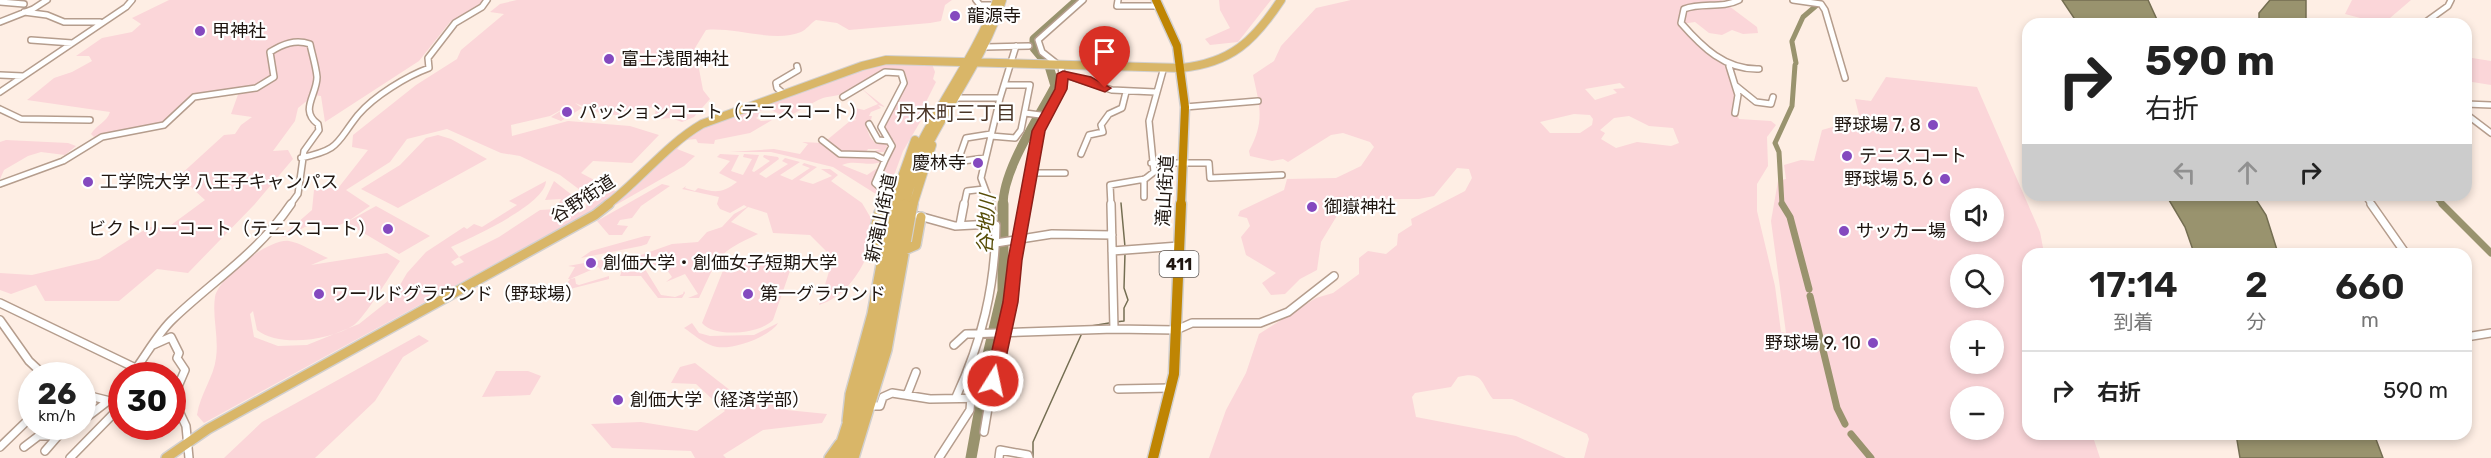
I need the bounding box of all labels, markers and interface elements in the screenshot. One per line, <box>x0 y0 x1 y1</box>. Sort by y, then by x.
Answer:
place label: 龍源寺 <box>967 5 1021 27</box>
marker: 龍源寺 <box>948 9 962 23</box>
place label: 甲神社 <box>212 20 266 42</box>
marker: 甲神社 <box>193 24 207 38</box>
pin <box>1079 26 1130 88</box>
icon: arrive <box>1088 35 1121 68</box>
text: 590 m <box>2145 36 2275 86</box>
icon: right <box>2046 42 2124 120</box>
place label: 富士浅間神社 <box>621 48 729 70</box>
marker: 富士浅間神社 <box>602 52 616 66</box>
text: 右折 <box>2145 93 2199 125</box>
place label: パッションコート（テニスコート） <box>579 101 867 123</box>
district label: 丹木町三丁目 <box>896 101 1016 125</box>
marker: パッションコート（テニスコート） <box>560 105 574 119</box>
place label: 野球場 7, 8 <box>1834 114 1921 136</box>
marker: 野球場 7, 8 <box>1926 118 1940 132</box>
place label: テニスコート <box>1859 145 1967 167</box>
marker: テニスコート <box>1840 149 1854 163</box>
place label: 慶林寺 <box>912 152 966 174</box>
street label: 滝山街道 <box>1152 154 1178 228</box>
marker: 慶林寺 <box>971 156 985 170</box>
icon: left <box>2168 156 2201 189</box>
icon: ahead <box>2231 156 2264 189</box>
icon: right <box>2294 156 2327 189</box>
place label: 野球場 5, 6 <box>1844 168 1933 190</box>
street label: 谷野街道 <box>547 170 619 228</box>
place label: 工学院大学 八王子キャンパス <box>100 171 338 193</box>
street label: 新滝山街道 <box>861 172 901 264</box>
marker: 野球場 5, 6 <box>1938 172 1952 186</box>
marker: 工学院大学 八王子キャンパス <box>81 175 95 189</box>
map controls <box>1950 188 2004 440</box>
button: sound <box>1950 188 2004 242</box>
water label: 谷地川 <box>972 191 1000 255</box>
place label: 御嶽神社 <box>1324 196 1396 218</box>
marker: 御嶽神社 <box>1305 200 1319 214</box>
place label: ビクトリーコート（テニスコート） <box>88 218 376 240</box>
place label: サッカー場 <box>1856 220 1946 242</box>
marker: ビクトリーコート（テニスコート） <box>381 222 395 236</box>
marker: サッカー場 <box>1837 224 1851 238</box>
road number: 411 <box>1160 251 1198 277</box>
place label: 創価大学・創価女子短期大学 <box>603 252 837 274</box>
button: search <box>1950 254 2004 308</box>
marker: 創価大学・創価女子短期大学 <box>584 256 598 270</box>
text: 17:14 <box>2089 263 2178 306</box>
text: 2 <box>2245 263 2268 306</box>
text: 660 <box>2335 265 2405 308</box>
place label: ワールドグラウンド（野球場） <box>331 283 583 305</box>
place label: 第一グラウンド <box>760 283 886 305</box>
marker: ワールドグラウンド（野球場） <box>312 287 326 301</box>
marker: 第一グラウンド <box>741 287 755 301</box>
text: m <box>2361 308 2379 332</box>
text: 到着 <box>2113 310 2153 334</box>
text: 分 <box>2246 310 2266 334</box>
button: + <box>1950 320 2004 374</box>
place label: 野球場 9, 10 <box>1765 332 1861 354</box>
marker: 野球場 9, 10 <box>1866 336 1880 350</box>
position arrow <box>961 349 1025 413</box>
speed limit sign: 30 <box>108 362 186 440</box>
icon: right <box>2046 374 2079 407</box>
text: 26 <box>37 376 77 412</box>
text: 590 m <box>2383 377 2448 404</box>
text: 右折 <box>2097 379 2141 406</box>
button: − <box>1950 386 2004 440</box>
place label: 創価大学（経済学部） <box>630 389 810 411</box>
marker: 創価大学（経済学部） <box>611 393 625 407</box>
text: km/h <box>38 407 76 425</box>

